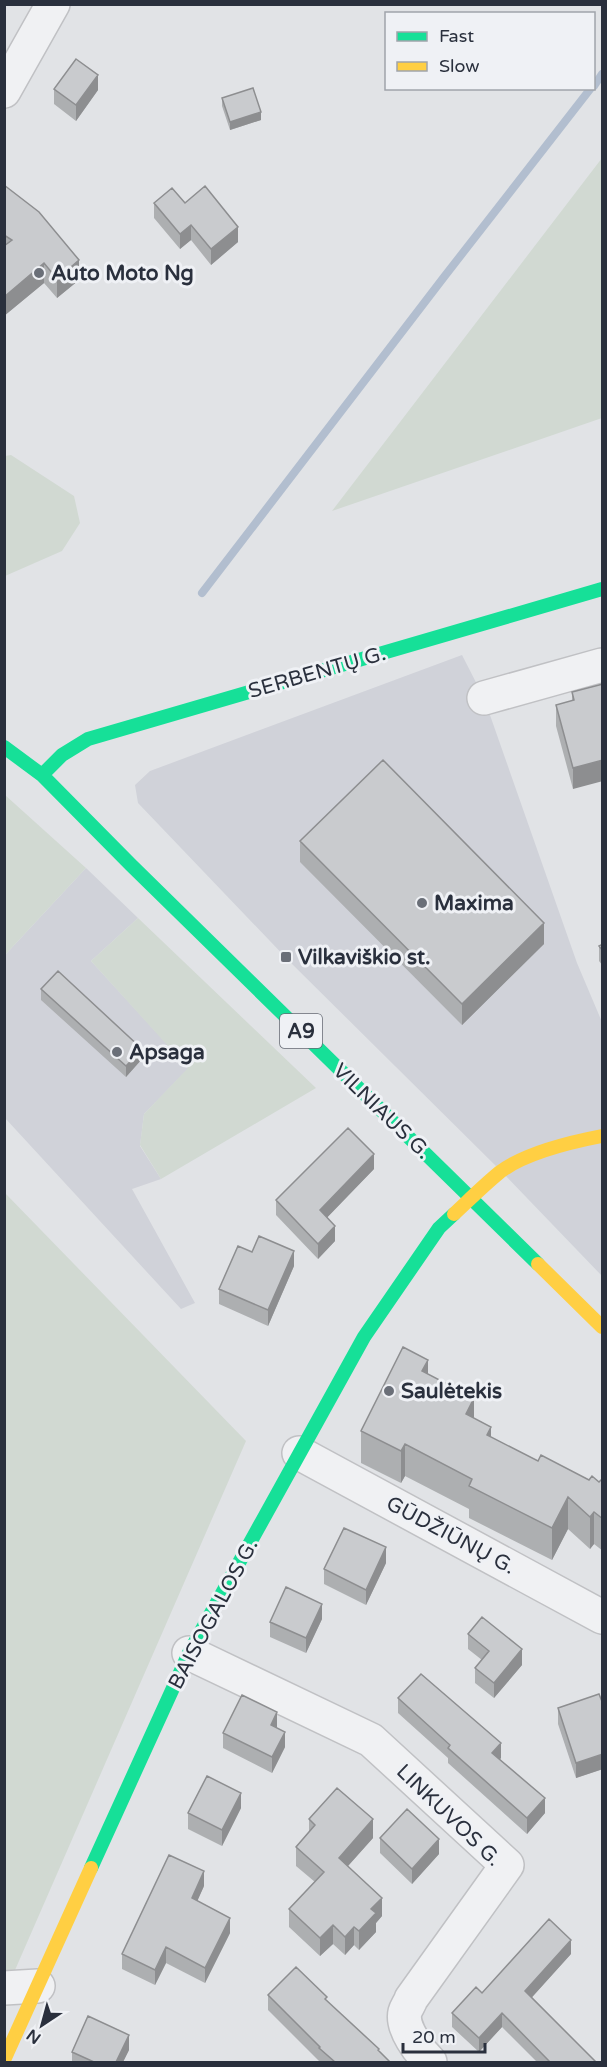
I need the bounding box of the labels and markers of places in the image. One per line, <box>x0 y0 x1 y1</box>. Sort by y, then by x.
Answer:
place label: Auto Moto Ng <box>51 261 194 286</box>
marker: Auto Moto Ng <box>32 266 46 280</box>
place label: Maxima <box>434 891 514 916</box>
marker: Maxima <box>415 896 429 910</box>
place label: Vilkaviškio st. <box>298 945 431 970</box>
marker: Vilkaviškio st. <box>279 950 293 964</box>
place label: Apsaga <box>129 1040 205 1065</box>
marker: Apsaga <box>110 1045 124 1059</box>
place label: Saulėtekis <box>401 1379 502 1404</box>
marker: Saulėtekis <box>382 1384 396 1398</box>

